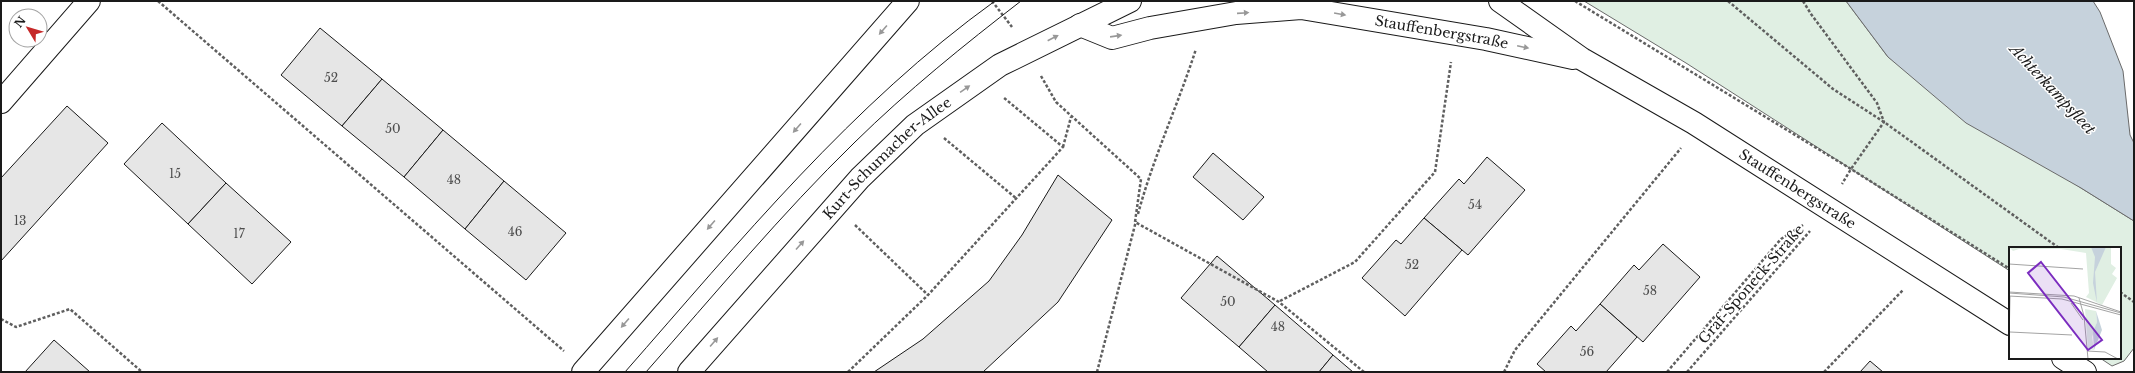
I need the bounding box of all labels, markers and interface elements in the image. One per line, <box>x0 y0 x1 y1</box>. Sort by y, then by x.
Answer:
north arrow <box>8 8 48 48</box>
one-way arrow <box>1237 9 1250 16</box>
one-way arrow <box>1334 11 1346 17</box>
street label: Stauffenbergstraße <box>1374 12 1510 53</box>
text: N <box>11 13 29 30</box>
one-way arrow <box>878 25 887 36</box>
one-way arrow <box>1110 33 1122 39</box>
one-way arrow <box>1047 35 1059 42</box>
water label: Achterkampsfleet <box>2005 38 2100 139</box>
one-way arrow <box>1517 44 1529 50</box>
house number: 52 <box>324 70 338 85</box>
one-way arrow <box>960 85 971 93</box>
street label: Kurt-Schumacher-Allee <box>819 93 955 223</box>
house number: 50 <box>385 121 401 136</box>
one-way arrow <box>792 123 801 133</box>
street label: Stauffenbergstraße <box>1736 145 1859 233</box>
house number: 15 <box>169 166 181 181</box>
house number: 48 <box>447 172 461 187</box>
house number: 54 <box>1468 197 1482 212</box>
house number: 13 <box>14 213 26 228</box>
one-way arrow <box>706 220 715 231</box>
street label: Graf-Sponeck-Straße <box>1694 221 1808 347</box>
house number: 46 <box>508 224 523 239</box>
house number: 17 <box>233 226 246 241</box>
one-way arrow <box>796 240 805 250</box>
inset map <box>2009 247 2121 359</box>
house number: 52 <box>1405 257 1419 272</box>
house number: 58 <box>1643 283 1657 298</box>
house number: 50 <box>1220 294 1236 309</box>
one-way arrow <box>621 318 630 329</box>
house number: 48 <box>1271 319 1285 334</box>
one-way arrow <box>709 338 718 347</box>
house number: 56 <box>1580 344 1595 359</box>

